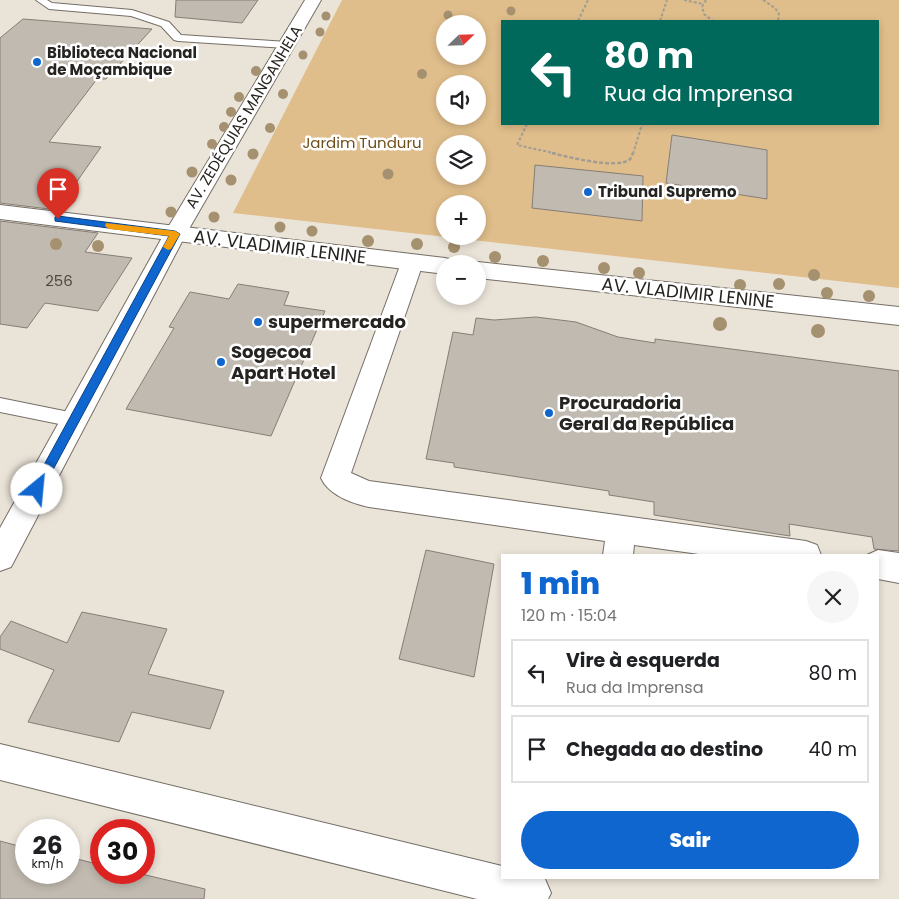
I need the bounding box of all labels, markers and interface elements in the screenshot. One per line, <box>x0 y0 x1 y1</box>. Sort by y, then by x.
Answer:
north arrow <box>436 15 486 65</box>
map controls <box>436 15 486 305</box>
street label: AV. ZEDÉQUIAS MANGANHELA <box>180 21 307 212</box>
text: 80 m <box>604 31 694 80</box>
icon: left <box>521 40 586 105</box>
place label: Biblioteca Nacional de Moçambique <box>47 42 197 80</box>
marker: Biblioteca Nacional de Moçambique <box>31 56 43 68</box>
button: sound <box>436 75 486 125</box>
text: Rua da Imprensa <box>604 78 793 109</box>
park label: Jardim Tunduru <box>302 132 422 153</box>
button: layers <box>436 135 486 185</box>
pin <box>37 168 79 219</box>
icon: arrive <box>44 175 72 203</box>
place label: Tribunal Supremo <box>598 181 737 202</box>
marker: Tribunal Supremo <box>582 186 594 198</box>
button: + <box>436 195 486 245</box>
street label: AV. VLADIMIR LENINE <box>192 224 368 269</box>
button: − <box>436 255 486 305</box>
house number: 256 <box>45 270 73 291</box>
street label: AV. VLADIMIR LENINE <box>600 271 776 314</box>
place label: supermercado <box>268 309 406 334</box>
marker: supermercado <box>252 316 264 328</box>
place label: Sogecoa Apart Hotel <box>231 339 336 385</box>
marker: Sogecoa Apart Hotel <box>215 356 227 368</box>
place label: Procuradoria Geral da República <box>559 390 734 436</box>
marker: Procuradoria Geral da República <box>543 407 555 419</box>
position arrow <box>10 462 62 514</box>
text: 1 min <box>521 562 600 605</box>
button: close <box>807 571 859 623</box>
text: 120 m · 15:04 <box>521 604 617 627</box>
text: Vire à esquerda <box>566 647 720 674</box>
icon: left <box>523 659 551 687</box>
text: 80 m <box>808 660 857 687</box>
text: Rua da Imprensa <box>566 676 704 699</box>
icon: arrive <box>523 735 551 763</box>
text: Chegada ao destino <box>566 736 763 763</box>
text: 40 m <box>808 736 857 763</box>
button: Sair <box>521 811 859 869</box>
speed limit sign: 30 <box>90 819 155 884</box>
text: 26 <box>32 828 63 863</box>
text: km/h <box>32 855 63 872</box>

